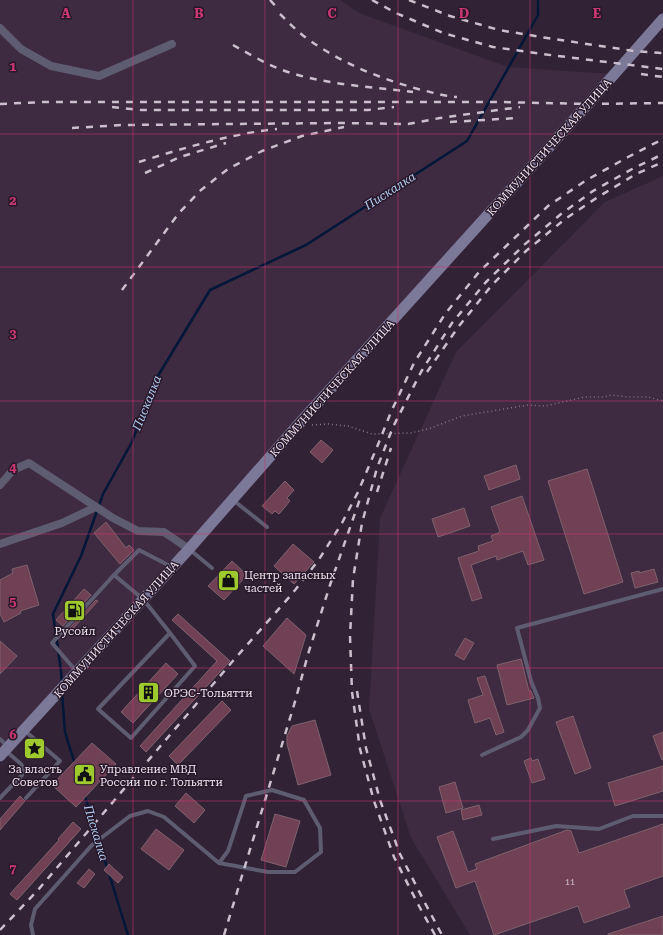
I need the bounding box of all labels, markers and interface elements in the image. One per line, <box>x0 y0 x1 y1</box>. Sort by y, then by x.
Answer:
text: A <box>61 6 71 21</box>
text: B <box>194 6 204 21</box>
text: C <box>327 6 337 21</box>
text: D <box>459 6 469 21</box>
text: E <box>593 6 601 21</box>
text: 1 <box>9 59 17 74</box>
street label: КОММУНИСТИЧЕСКАЯ УЛИЦА <box>484 76 614 218</box>
water label: Пискалка <box>361 169 418 213</box>
text: 2 <box>9 193 17 208</box>
street label: КОММУНИСТИЧЕСКАЯ УЛИЦА <box>267 317 397 459</box>
text: 3 <box>9 326 17 341</box>
water label: Пискалка <box>129 373 164 433</box>
text: 4 <box>9 460 17 475</box>
street label: КОММУНИСТИЧЕСКАЯ УЛИЦА <box>51 558 181 700</box>
shop icon: Центр запасных частей <box>215 568 241 594</box>
place label: Центр запасных частей <box>244 569 336 595</box>
text: 5 <box>9 594 17 609</box>
fuel station icon: Русойл <box>62 598 88 624</box>
place label: Русойл <box>55 625 95 638</box>
building icon: ОРЭС-Тольятти <box>136 680 162 706</box>
place label: ОРЭС-Тольятти <box>164 687 253 700</box>
text: 6 <box>9 727 17 742</box>
place icon: За власть Советов <box>22 736 48 762</box>
public building icon: Управление МВД России по г. Тольятти <box>71 762 97 788</box>
place label: За власть Советов <box>8 763 62 789</box>
place label: Управление МВД России по г. Тольятти <box>100 763 223 789</box>
water label: Пискалка <box>81 802 111 863</box>
text: 7 <box>9 861 17 876</box>
house number: 11 <box>565 877 575 887</box>

